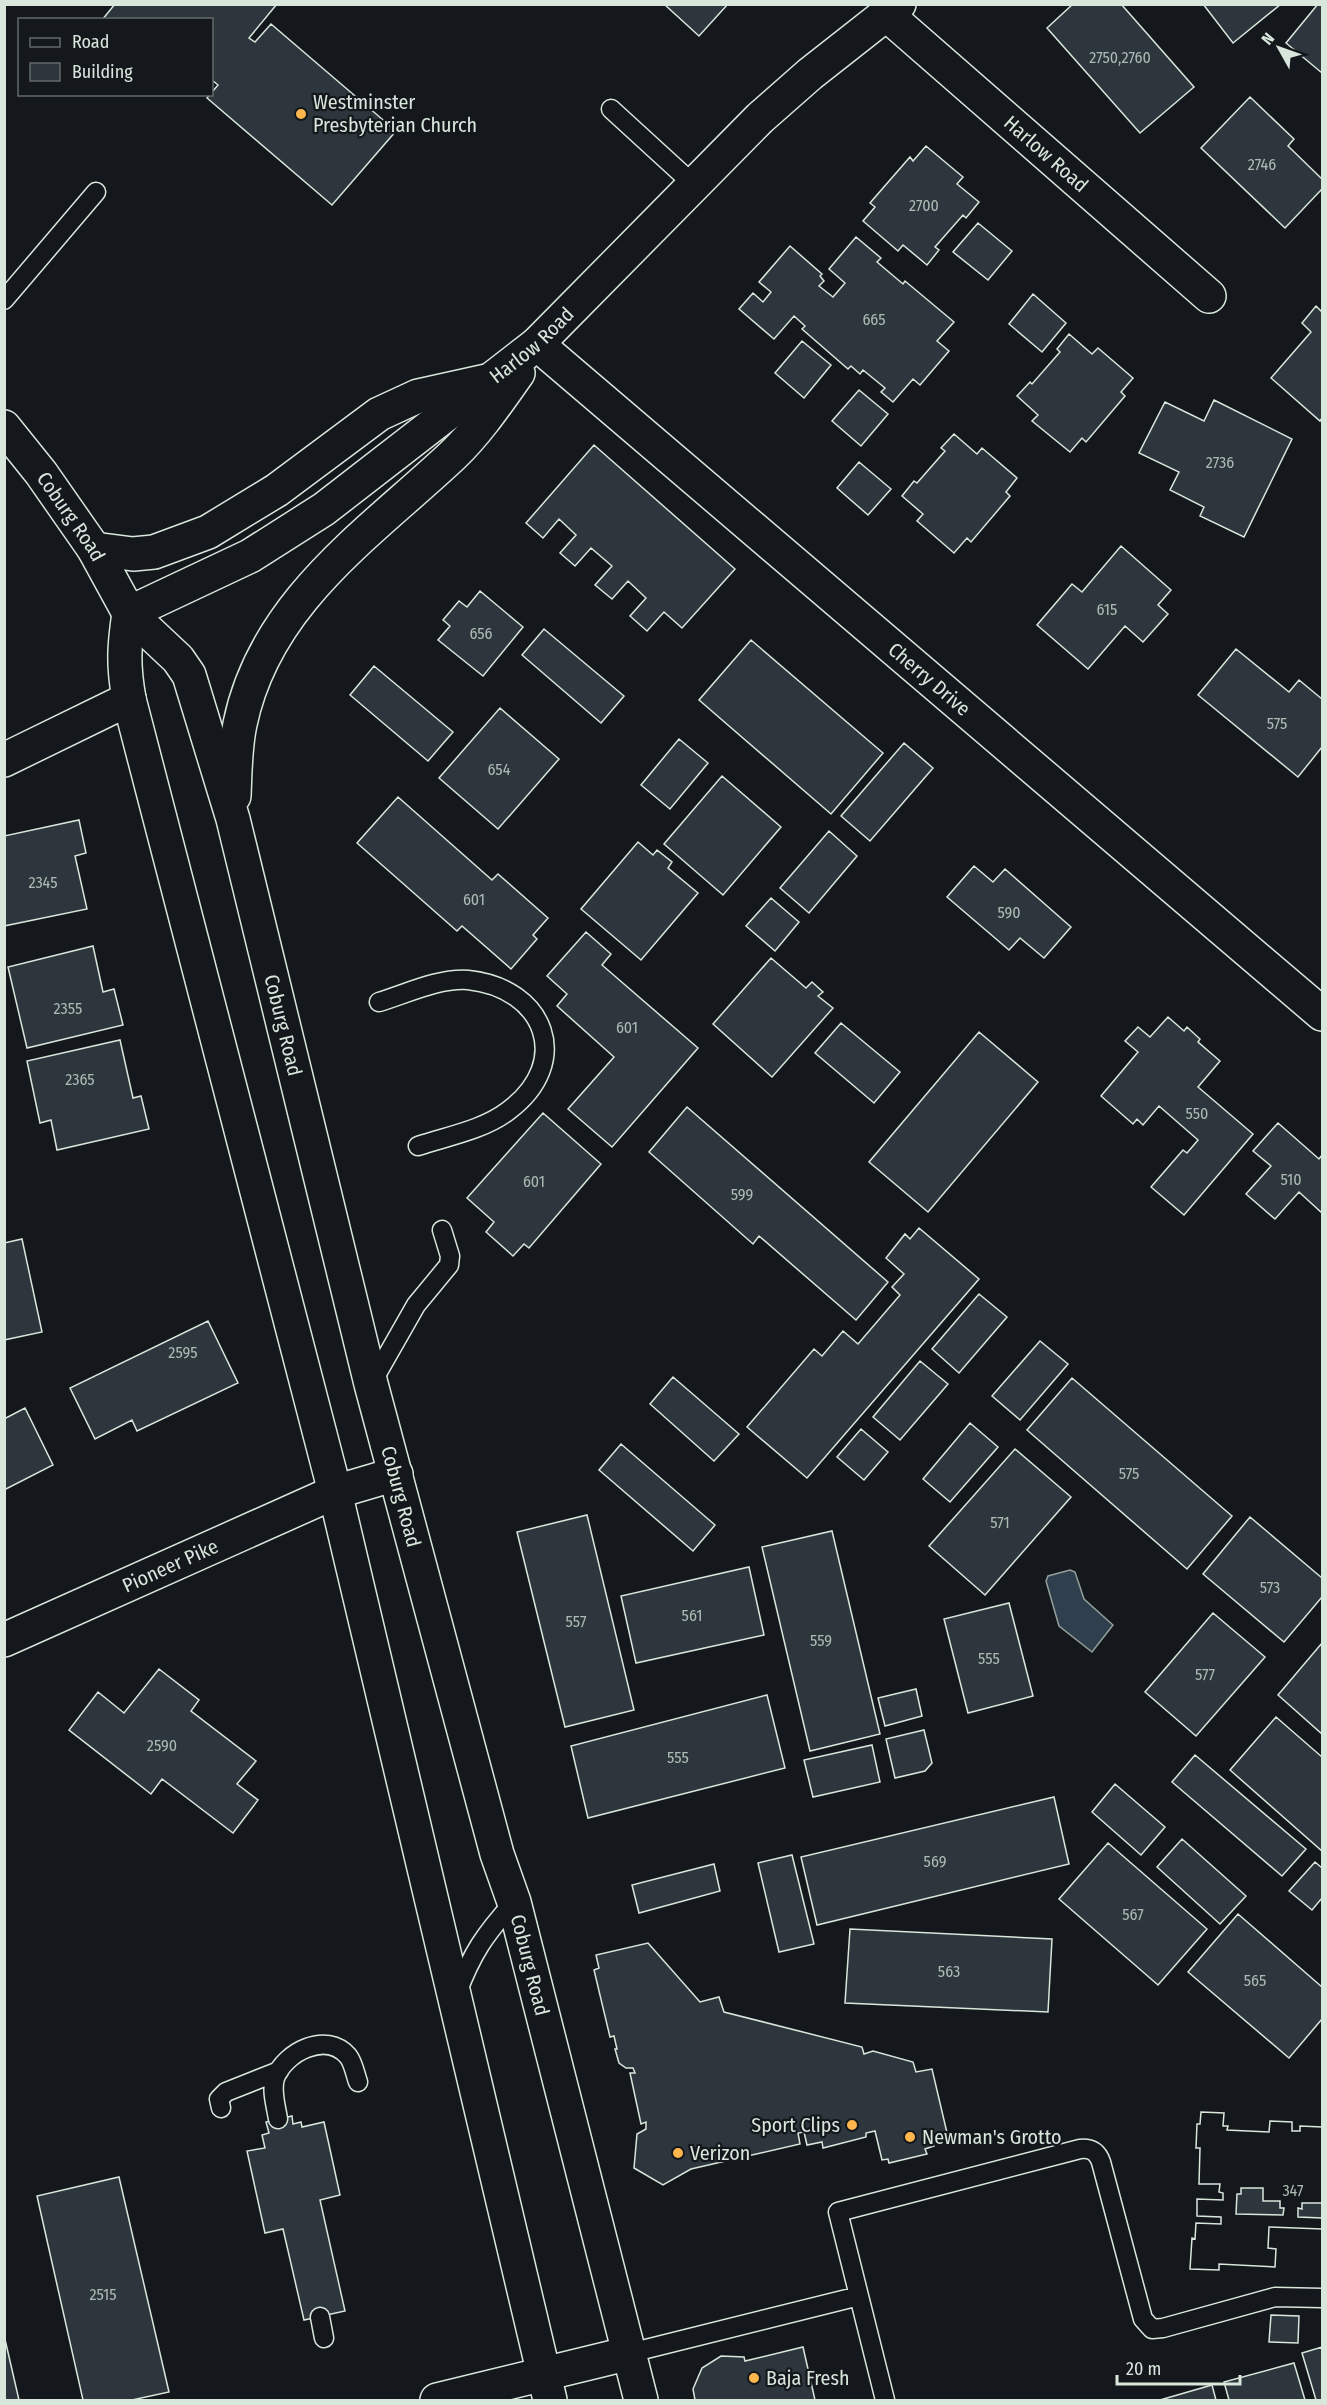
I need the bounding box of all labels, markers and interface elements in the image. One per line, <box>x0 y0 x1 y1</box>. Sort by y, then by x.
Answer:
legend <box>18 18 213 96</box>
north arrow <box>1249 18 1309 78</box>
text: N <box>1258 29 1278 48</box>
text: Road <box>72 31 109 53</box>
house number: 2750,2760 <box>1089 48 1151 67</box>
text: Building <box>72 61 133 83</box>
place label: Westminster Presbyterian Church <box>313 90 477 137</box>
marker: Westminster Presbyterian Church <box>294 107 308 121</box>
street label: Harlow Road <box>999 111 1093 197</box>
house number: 2746 <box>1248 155 1276 174</box>
house number: 2700 <box>909 196 939 215</box>
street label: Harlow Road <box>485 302 579 388</box>
house number: 665 <box>862 310 886 329</box>
house number: 2736 <box>1206 453 1234 472</box>
street label: Coburg Road <box>32 467 110 565</box>
house number: 615 <box>1097 600 1117 619</box>
house number: 656 <box>469 624 493 643</box>
street label: Cherry Drive <box>884 637 975 721</box>
house number: 575 <box>1267 714 1287 733</box>
house number: 654 <box>488 760 511 779</box>
house number: 2345 <box>28 873 58 892</box>
house number: 601 <box>463 890 485 909</box>
house number: 590 <box>997 903 1021 922</box>
street label: Coburg Road <box>259 972 307 1078</box>
house number: 2355 <box>54 999 82 1018</box>
house number: 601 <box>616 1018 638 1037</box>
house number: 2365 <box>65 1070 95 1089</box>
house number: 550 <box>1186 1104 1208 1123</box>
house number: 510 <box>1280 1170 1302 1189</box>
house number: 601 <box>523 1172 545 1191</box>
house number: 599 <box>731 1185 754 1204</box>
house number: 2595 <box>168 1343 198 1362</box>
street label: Coburg Road <box>376 1443 426 1550</box>
house number: 575 <box>1119 1464 1139 1483</box>
house number: 571 <box>990 1513 1010 1532</box>
street label: Pioneer Pike <box>118 1534 222 1598</box>
house number: 573 <box>1260 1578 1280 1597</box>
house number: 561 <box>682 1606 702 1625</box>
house number: 557 <box>566 1612 587 1631</box>
house number: 559 <box>810 1631 832 1650</box>
house number: 555 <box>978 1649 1000 1668</box>
house number: 577 <box>1195 1665 1216 1684</box>
house number: 2590 <box>147 1736 177 1755</box>
house number: 555 <box>667 1748 689 1767</box>
house number: 569 <box>924 1852 947 1871</box>
house number: 567 <box>1122 1905 1144 1924</box>
street label: Coburg Road <box>506 1912 555 2018</box>
house number: 563 <box>938 1962 960 1981</box>
house number: 565 <box>1244 1971 1266 1990</box>
place label: Sport Clips <box>751 2113 840 2137</box>
marker: Sport Clips <box>845 2118 859 2132</box>
place label: Newman's Grotto <box>922 2125 1061 2149</box>
marker: Newman's Grotto <box>903 2130 917 2144</box>
place label: Verizon <box>690 2141 750 2165</box>
marker: Verizon <box>671 2146 685 2160</box>
house number: 347 <box>1282 2181 1304 2200</box>
house number: 2515 <box>89 2285 117 2304</box>
scale bar <box>1117 2348 1240 2386</box>
text: 20 m <box>1126 2358 1161 2380</box>
place label: Baja Fresh <box>766 2366 850 2390</box>
marker: Baja Fresh <box>747 2371 761 2385</box>

